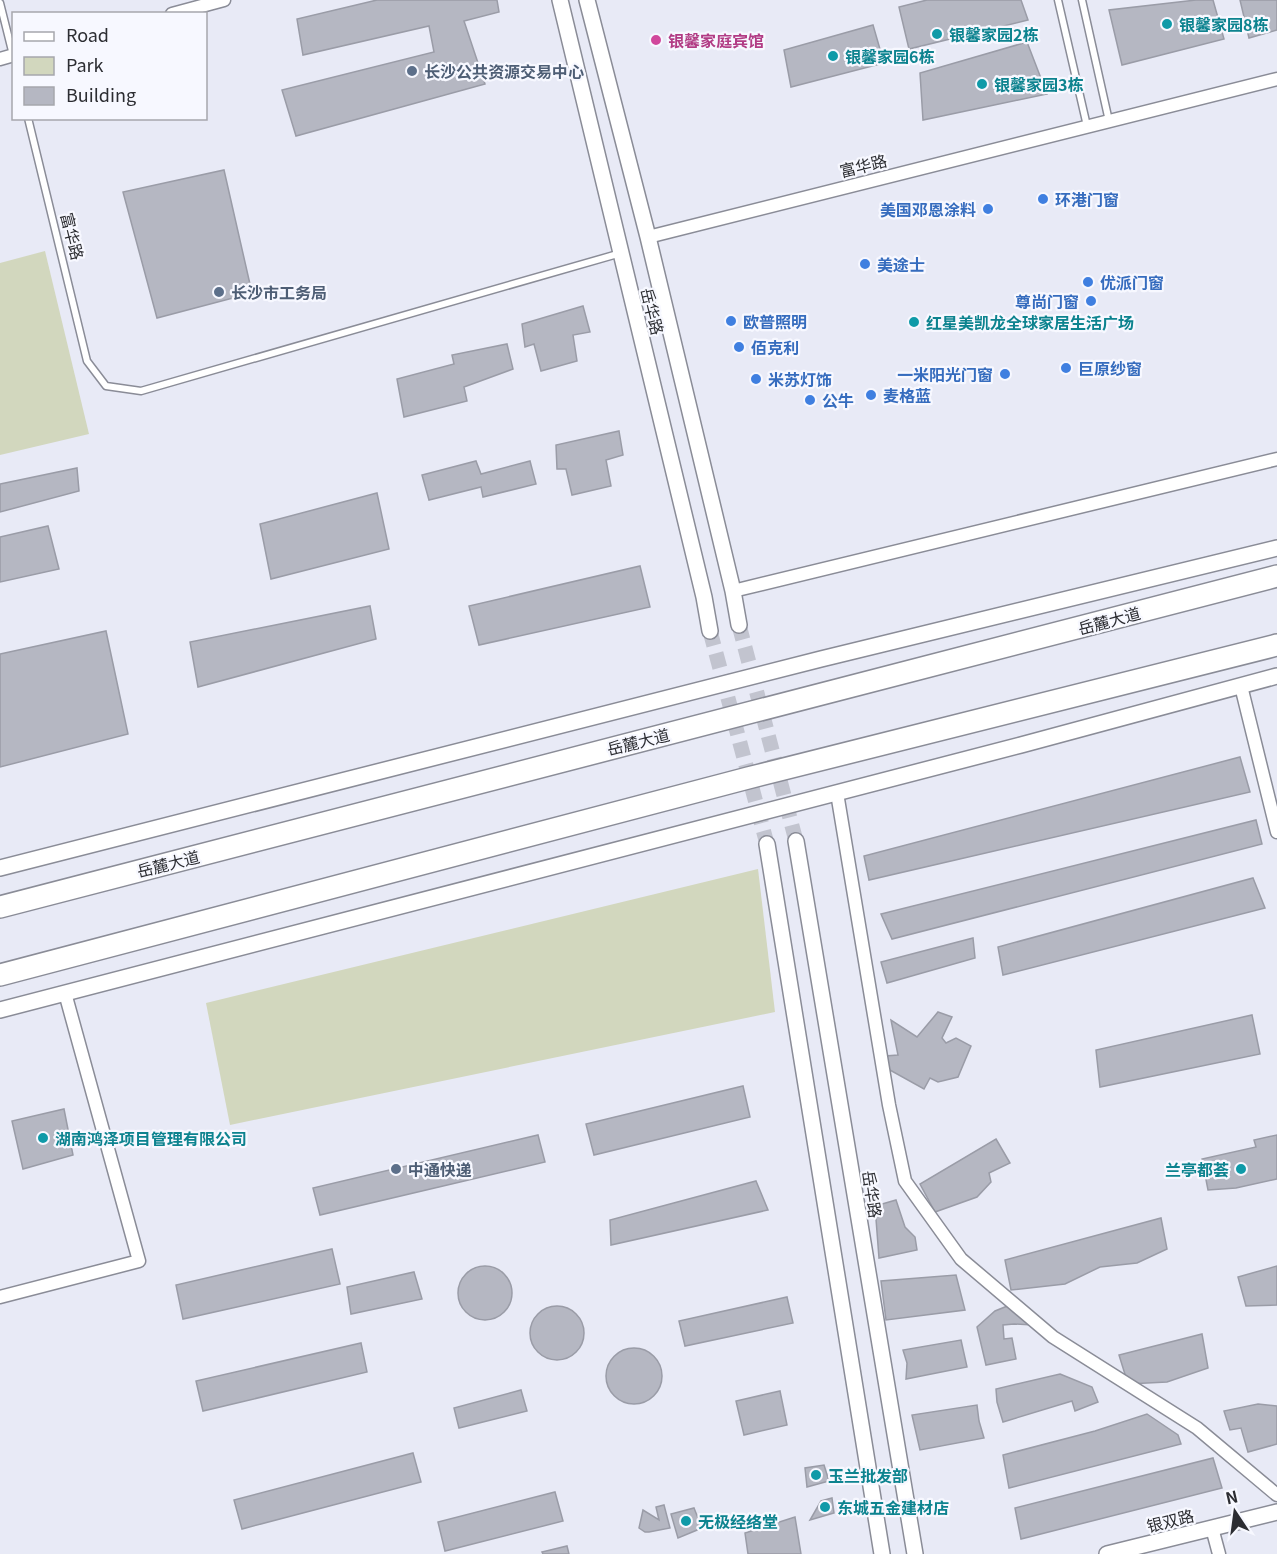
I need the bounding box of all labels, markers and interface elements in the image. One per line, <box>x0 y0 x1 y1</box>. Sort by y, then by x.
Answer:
legend <box>12 12 207 120</box>
place label: 银馨家园8栋 <box>1179 12 1268 36</box>
marker: 银馨家园8栋 <box>1160 17 1174 31</box>
text: Road <box>66 21 109 47</box>
place label: 银馨家园2栋 <box>949 22 1038 46</box>
marker: 银馨家园2栋 <box>930 27 944 41</box>
place label: 银馨家庭宾馆 <box>668 28 764 52</box>
marker: 银馨家庭宾馆 <box>649 33 663 47</box>
place label: 银馨家园6栋 <box>845 44 934 68</box>
marker: 银馨家园6栋 <box>826 49 840 63</box>
text: Park <box>66 51 104 77</box>
place label: 长沙公共资源交易中心 <box>424 59 584 83</box>
marker: 长沙公共资源交易中心 <box>405 64 419 78</box>
place label: 银馨家园3栋 <box>994 72 1083 96</box>
marker: 银馨家园3栋 <box>975 77 989 91</box>
text: Building <box>66 81 136 107</box>
street label: 富华路 <box>837 148 889 182</box>
place label: 环港门窗 <box>1055 187 1119 211</box>
marker: 环港门窗 <box>1036 192 1050 206</box>
place label: 美国邓恩涂料 <box>880 197 976 221</box>
marker: 美国邓恩涂料 <box>981 202 995 216</box>
street label: 富华路 <box>56 210 90 262</box>
place label: 美途士 <box>877 252 925 276</box>
marker: 美途士 <box>858 257 872 271</box>
place label: 优派门窗 <box>1100 270 1164 294</box>
marker: 优派门窗 <box>1081 275 1095 289</box>
place label: 长沙市工务局 <box>231 280 327 304</box>
marker: 长沙市工务局 <box>212 285 226 299</box>
street label: 岳华路 <box>636 285 670 337</box>
place label: 尊尚门窗 <box>1015 289 1079 313</box>
marker: 尊尚门窗 <box>1084 294 1098 308</box>
place label: 欧普照明 <box>743 309 807 333</box>
place label: 红星美凯龙全球家居生活广场 <box>926 310 1134 334</box>
marker: 欧普照明 <box>724 314 738 328</box>
marker: 红星美凯龙全球家居生活广场 <box>907 315 921 329</box>
place label: 佰克利 <box>751 335 799 359</box>
marker: 佰克利 <box>732 340 746 354</box>
place label: 巨原纱窗 <box>1078 356 1142 380</box>
marker: 巨原纱窗 <box>1059 361 1073 375</box>
place label: 一米阳光门窗 <box>897 362 993 386</box>
place label: 米苏灯饰 <box>768 367 832 391</box>
marker: 一米阳光门窗 <box>998 367 1012 381</box>
marker: 米苏灯饰 <box>749 372 763 386</box>
place label: 麦格蓝 <box>883 383 931 407</box>
place label: 公牛 <box>822 388 854 412</box>
marker: 麦格蓝 <box>864 388 878 402</box>
marker: 公牛 <box>803 393 817 407</box>
street label: 岳麓大道 <box>1075 600 1143 640</box>
street label: 岳麓大道 <box>604 722 672 760</box>
street label: 岳麓大道 <box>134 844 202 882</box>
place label: 湖南鸿泽项目管理有限公司 <box>55 1126 247 1150</box>
marker: 湖南鸿泽项目管理有限公司 <box>36 1131 50 1145</box>
place label: 中通快递 <box>408 1157 472 1181</box>
place label: 兰亭都荟 <box>1165 1157 1229 1181</box>
marker: 中通快递 <box>389 1162 403 1176</box>
marker: 兰亭都荟 <box>1234 1162 1248 1176</box>
street label: 岳华路 <box>857 1168 889 1220</box>
place label: 玉兰批发部 <box>828 1463 908 1487</box>
marker: 玉兰批发部 <box>809 1468 823 1482</box>
north arrow <box>1205 1482 1265 1542</box>
text: N <box>1223 1483 1240 1509</box>
place label: 东城五金建材店 <box>837 1495 949 1519</box>
marker: 东城五金建材店 <box>818 1500 832 1514</box>
street label: 银双路 <box>1144 1503 1196 1537</box>
place label: 无极经络堂 <box>698 1509 778 1533</box>
marker: 无极经络堂 <box>679 1514 693 1528</box>

